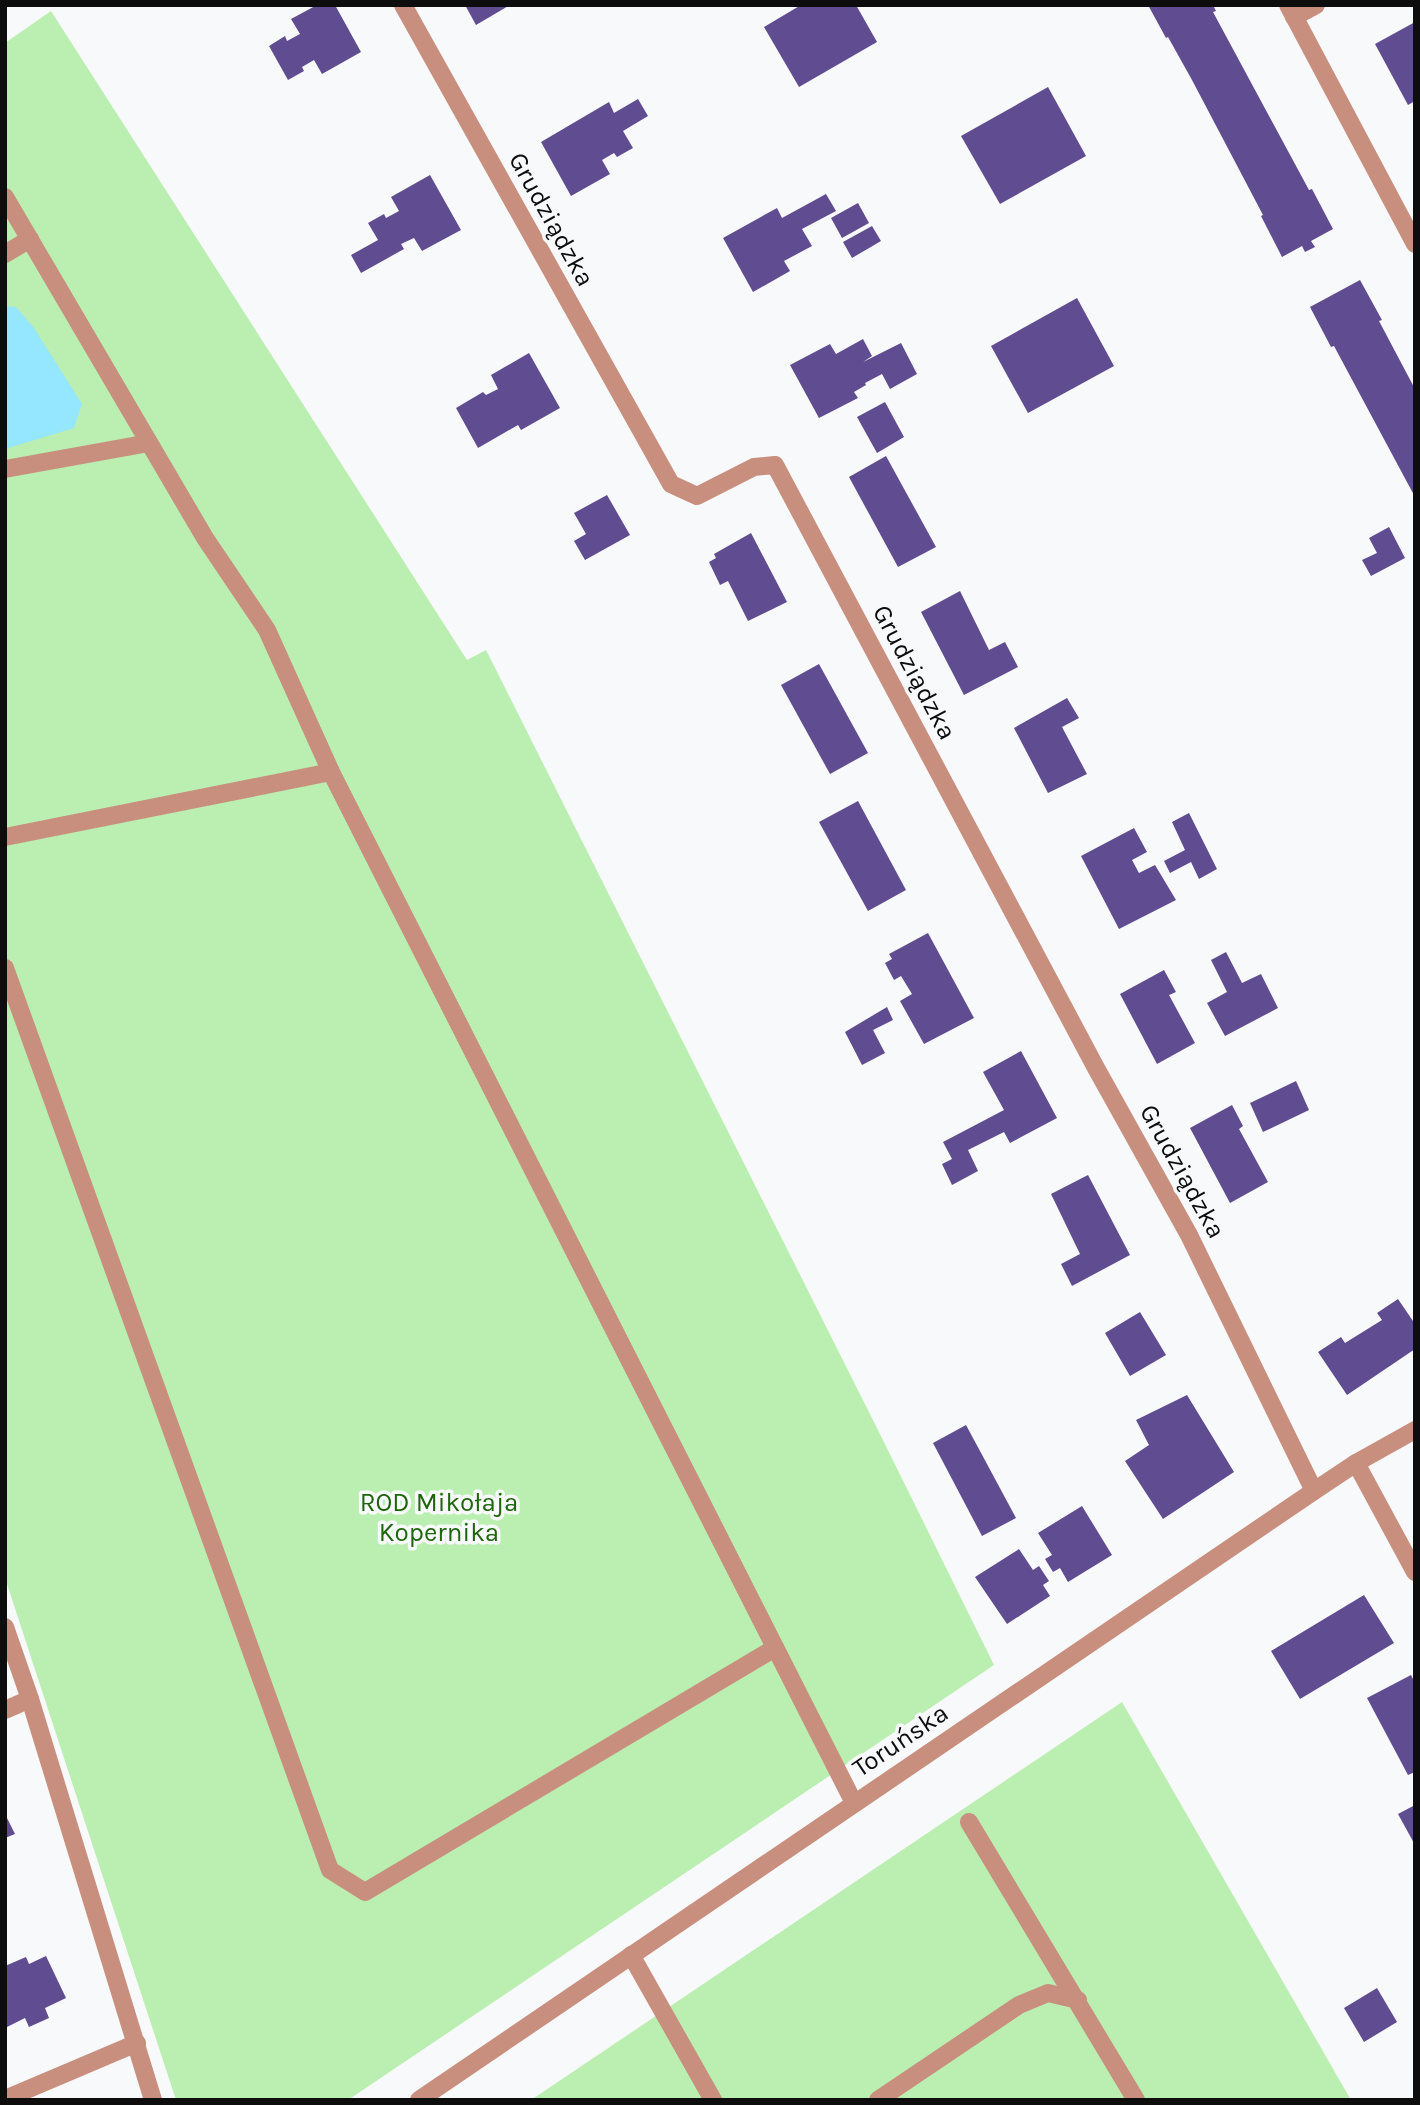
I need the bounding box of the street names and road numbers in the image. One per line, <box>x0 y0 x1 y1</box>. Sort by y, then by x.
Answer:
street label: Grudziądzka <box>502 147 601 292</box>
street label: Grudziądzka <box>866 599 963 745</box>
street label: Grudziądzka <box>1133 1099 1232 1244</box>
street label: Toruńska <box>847 1697 954 1784</box>

